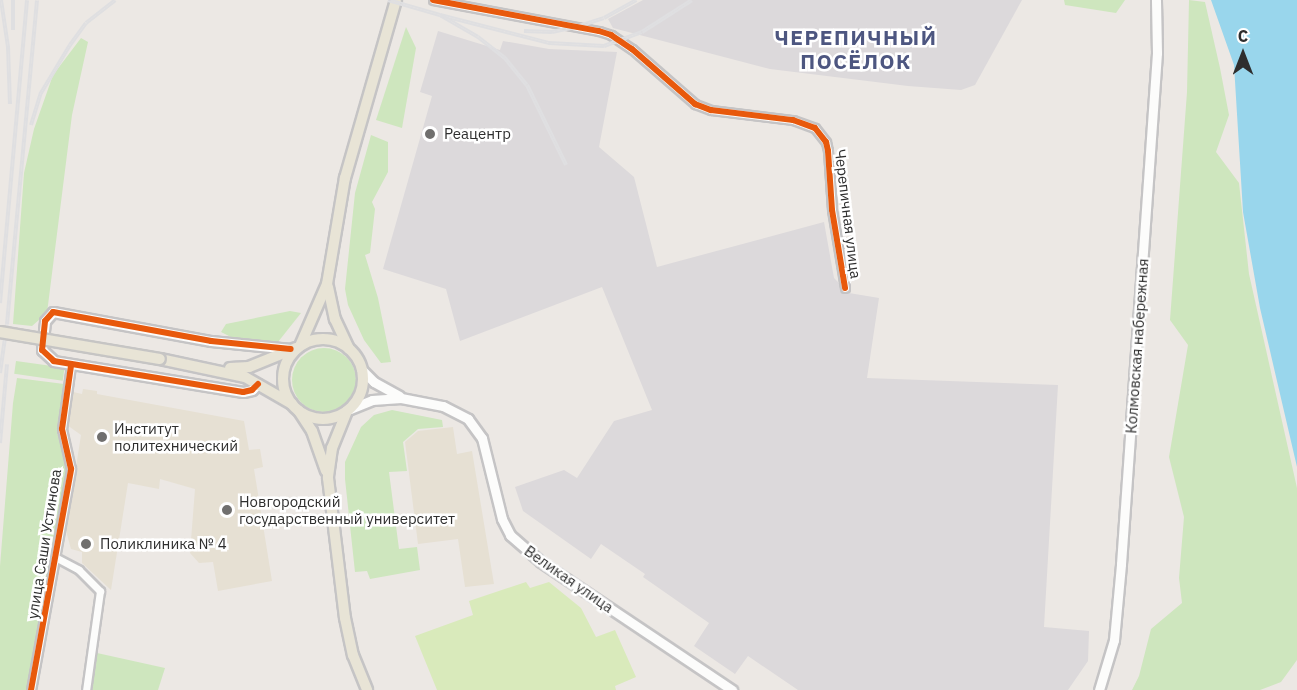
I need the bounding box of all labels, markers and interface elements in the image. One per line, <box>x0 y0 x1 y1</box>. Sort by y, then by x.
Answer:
district label: ЧЕРЕПИЧНЫЙ ПОСЁЛОК <box>775 24 937 74</box>
north arrow <box>1213 24 1273 84</box>
text: С <box>1238 26 1248 46</box>
marker: Реацентр <box>421 125 439 143</box>
place label: Реацентр <box>444 125 511 143</box>
street label: Черепичная улица <box>831 148 865 280</box>
street label: Колмовская набережная <box>1122 258 1152 434</box>
place label: Институт политехнический <box>114 419 238 454</box>
marker: Институт политехнический <box>95 430 109 444</box>
street label: улица Саши Устинова <box>23 468 65 620</box>
place label: Новгородский государственный университет <box>239 492 455 527</box>
marker: Новгородский государственный университет <box>220 503 234 517</box>
marker: Поликлиника № 4 <box>77 535 95 553</box>
place label: Поликлиника № 4 <box>100 535 227 553</box>
street label: Великая улица <box>521 542 617 616</box>

